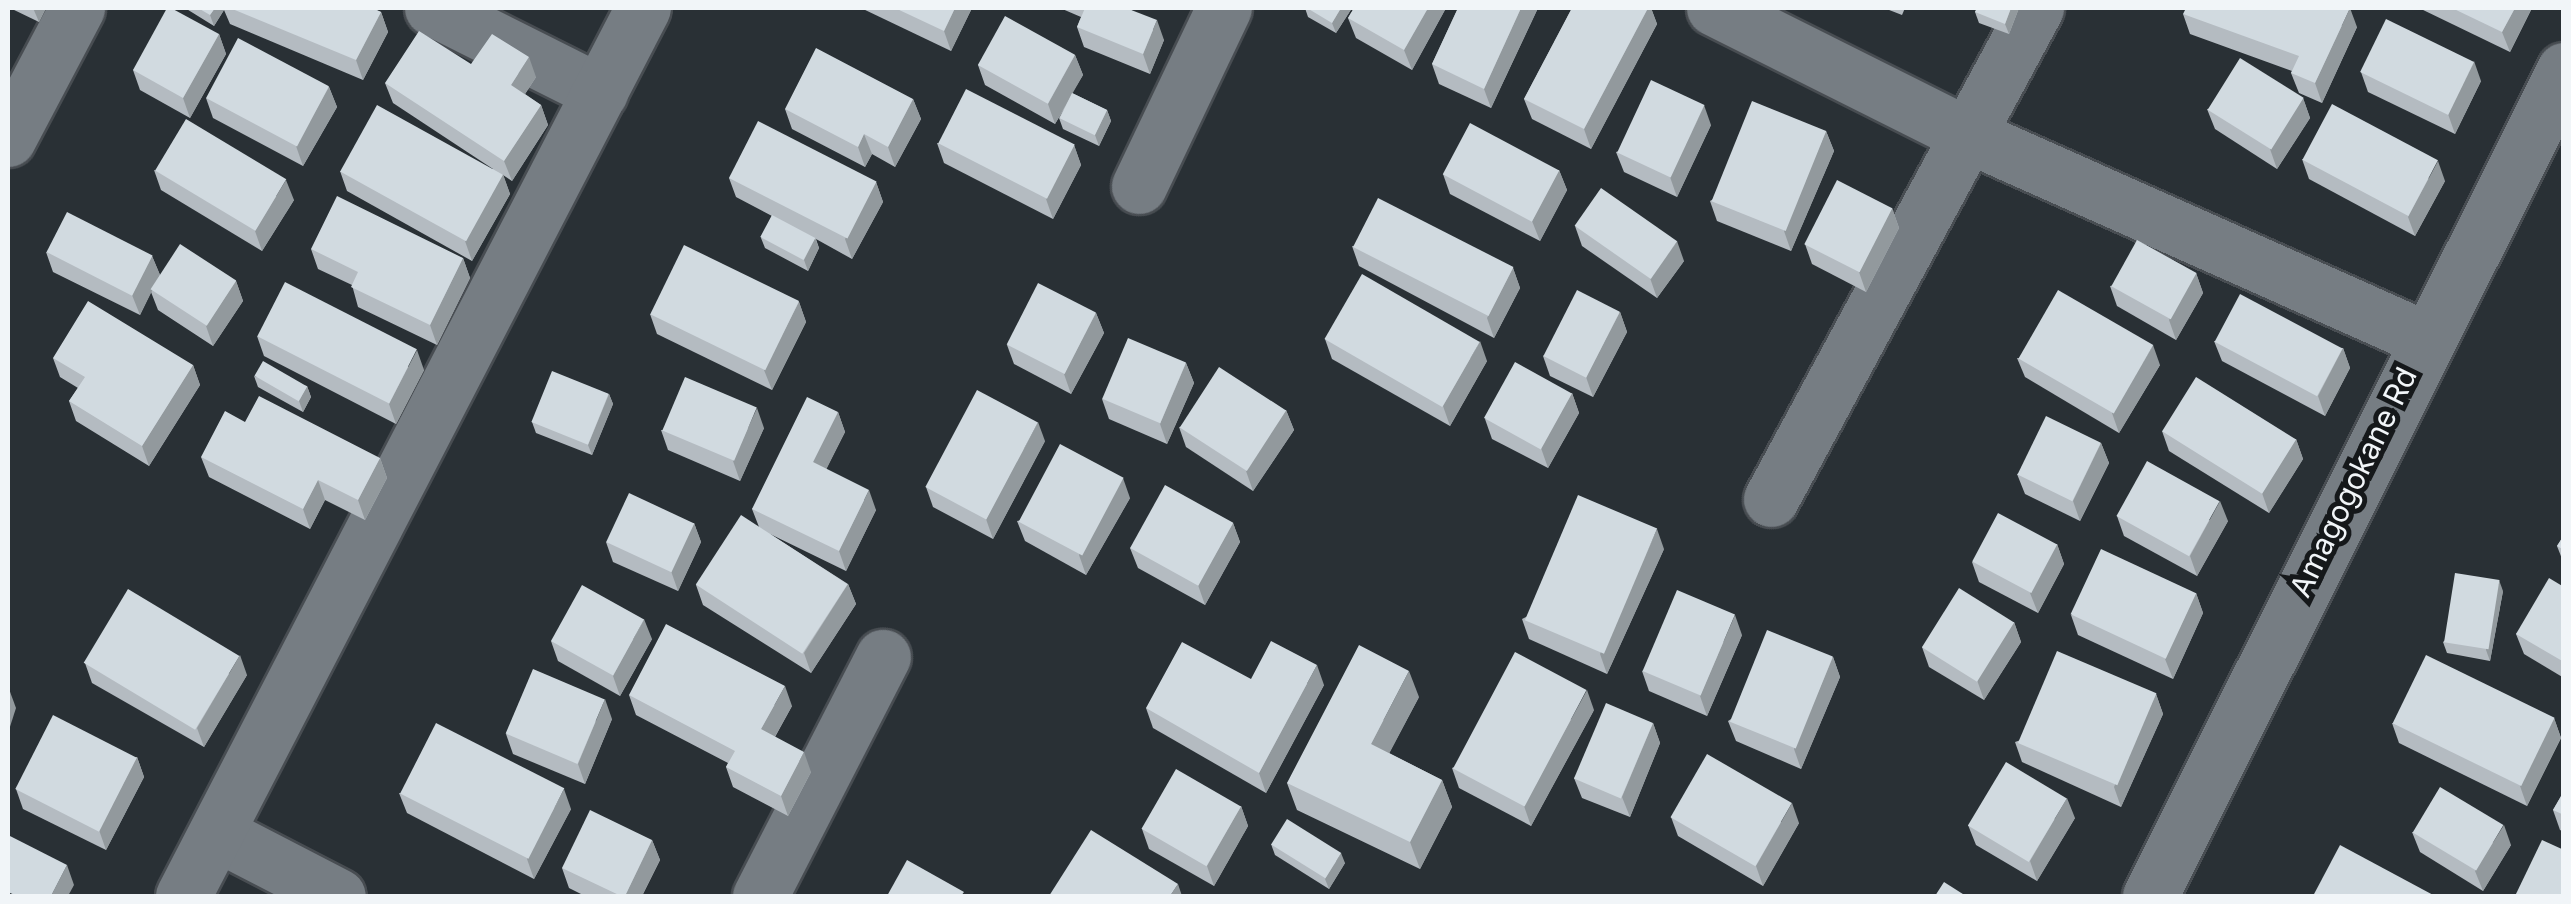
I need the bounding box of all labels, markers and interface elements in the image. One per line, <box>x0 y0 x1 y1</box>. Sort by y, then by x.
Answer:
street label: Amagogokane Rd <box>2282 361 2424 603</box>

